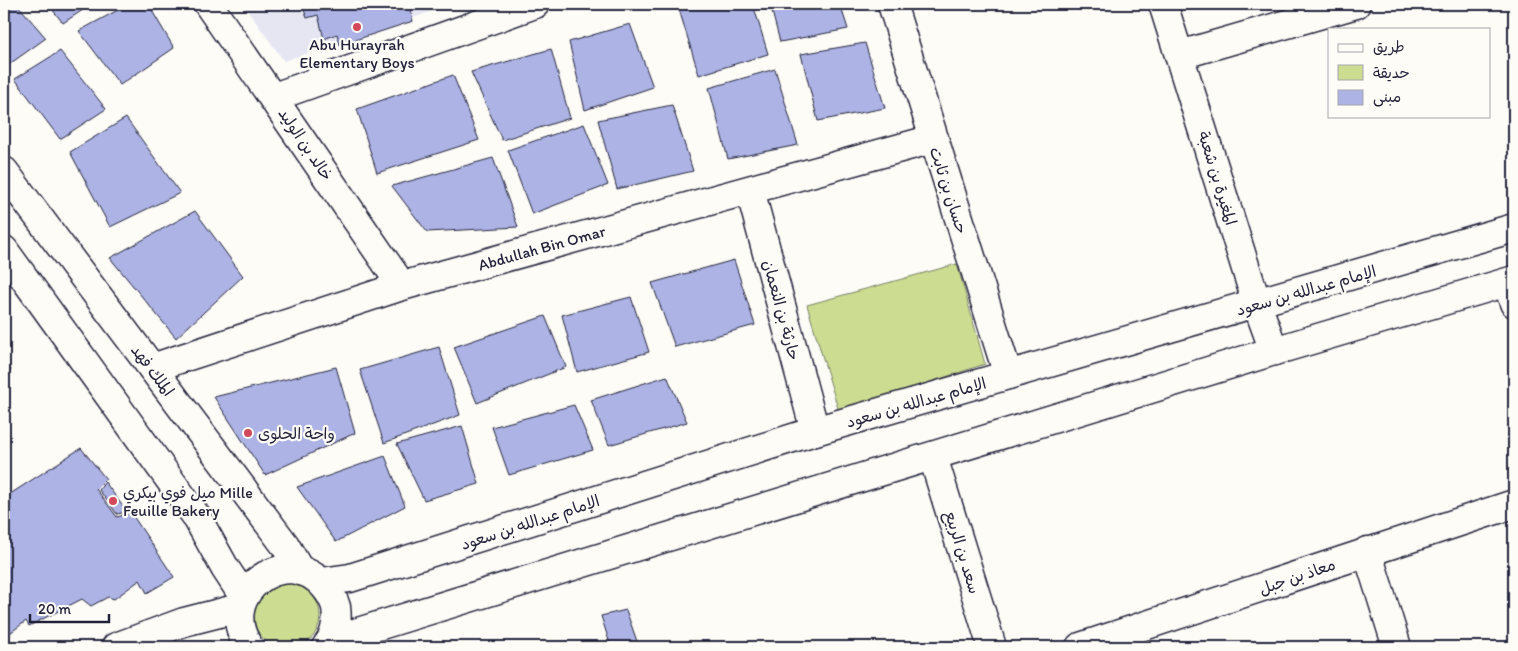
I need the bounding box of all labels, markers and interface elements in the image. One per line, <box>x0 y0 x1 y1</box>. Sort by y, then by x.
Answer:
marker: Abu Hurayrah Elementary Boys <box>351 21 363 33</box>
legend <box>1328 28 1490 118</box>
place label: Abu Hurayrah Elementary Boys <box>299 35 415 72</box>
text: طريق <box>1373 38 1405 56</box>
text: حديقة <box>1373 64 1410 82</box>
text: مبنى <box>1373 88 1401 107</box>
street label: خالد بن الوليد <box>274 104 337 185</box>
street label: المغيرة بن شعبة <box>1194 129 1241 228</box>
street label: حسان بن ثابت <box>926 145 971 236</box>
street label: Abdullah Bin Omar <box>476 221 608 274</box>
street label: حارثة بن النعمان <box>759 258 804 362</box>
street label: الإمام عبدالله بن سعود <box>1234 261 1379 322</box>
street label: الملك فهد <box>127 341 178 400</box>
street label: الإمام عبدالله بن سعود <box>844 373 989 434</box>
place label: واحة الحلوى <box>258 424 335 444</box>
marker: واحة الحلوى <box>242 427 254 439</box>
place label: ميل فوي بيكري Mille Feuille Bakery <box>123 483 253 520</box>
street label: الإمام عبدالله بن سعود <box>458 491 603 557</box>
marker: ميل فوي بيكري Mille Feuille Bakery <box>107 495 119 507</box>
street label: سعد بن الربيع <box>939 508 984 597</box>
street label: معاذ بن جبل <box>1256 555 1338 598</box>
scale bar <box>30 591 109 623</box>
text: 20 m <box>38 600 72 618</box>

